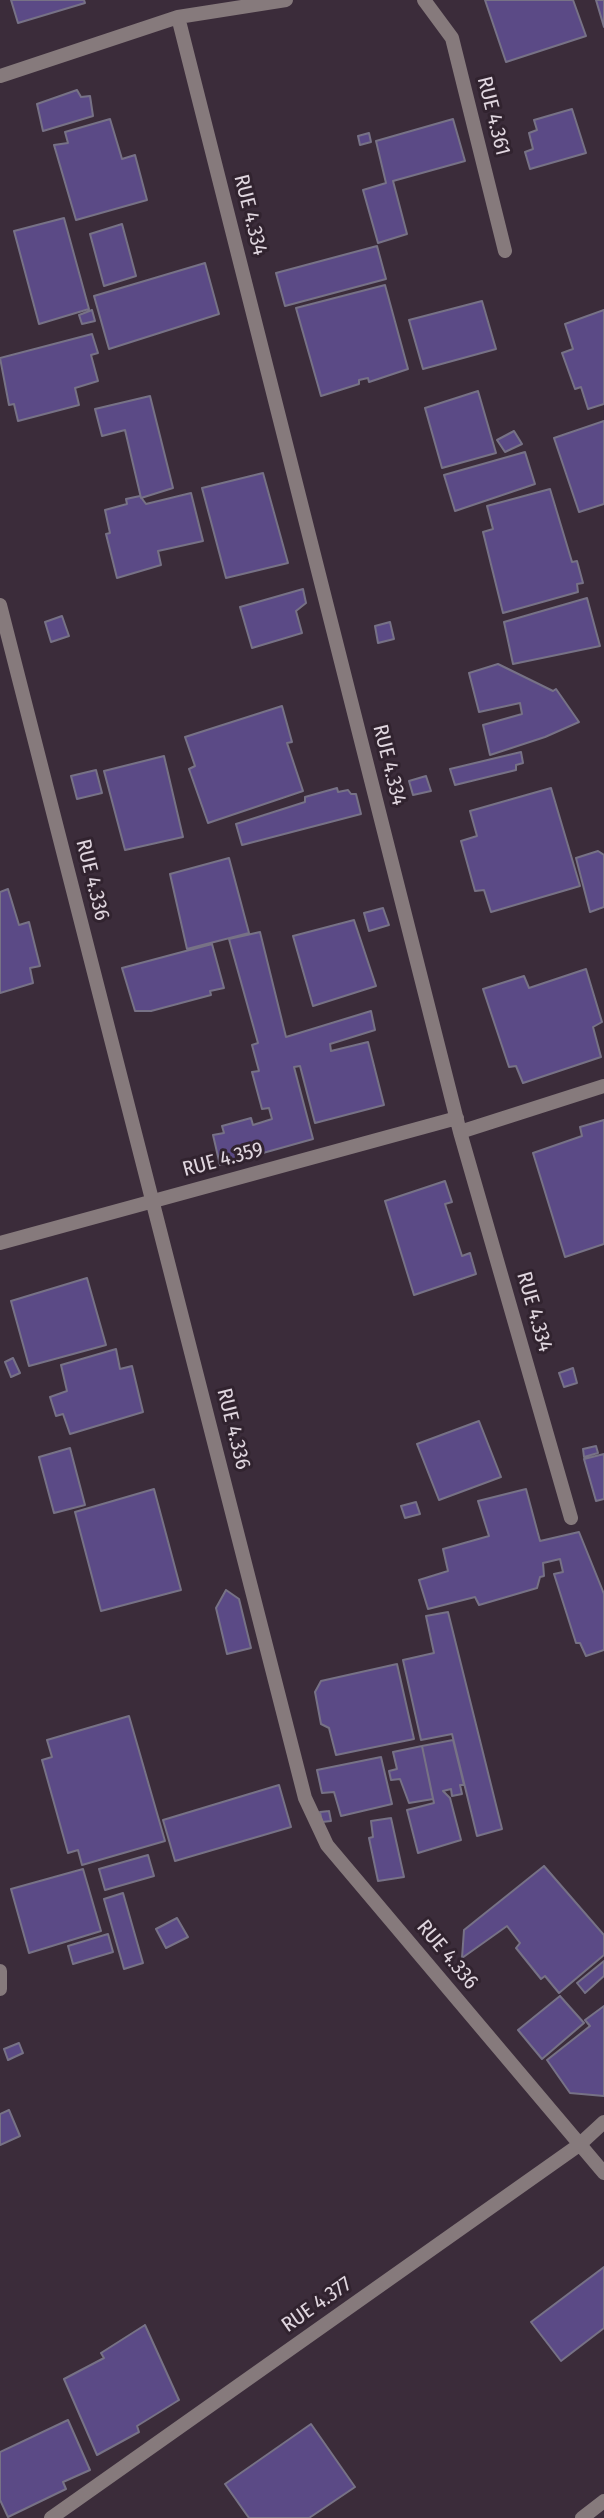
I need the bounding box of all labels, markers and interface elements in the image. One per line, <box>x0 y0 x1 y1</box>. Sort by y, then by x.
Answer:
street label: RUE 4.361 <box>471 74 515 158</box>
street label: RUE 4.334 <box>228 172 272 258</box>
street label: RUE 4.334 <box>367 722 411 808</box>
street label: RUE 4.336 <box>70 837 114 923</box>
street label: RUE 4.359 <box>180 1137 266 1183</box>
street label: RUE 4.334 <box>511 1269 557 1355</box>
street label: RUE 4.336 <box>211 1386 255 1472</box>
street label: RUE 4.336 <box>411 1915 483 1995</box>
street label: RUE 4.377 <box>277 2272 357 2338</box>

